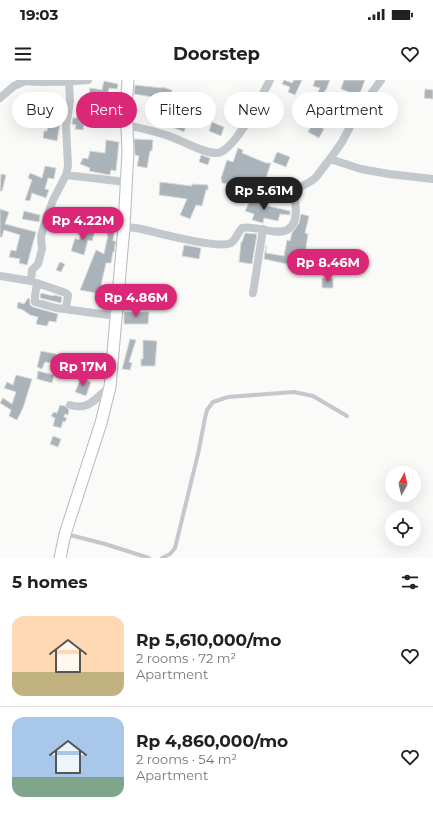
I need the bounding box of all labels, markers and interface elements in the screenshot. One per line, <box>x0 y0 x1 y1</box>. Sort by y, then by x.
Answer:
text: 19:03 <box>20 5 58 24</box>
icon: menu <box>12 43 34 65</box>
text: Doorstep <box>173 43 260 65</box>
icon: heart <box>399 43 421 65</box>
chip: Buy <box>12 92 68 128</box>
chip: Rent <box>76 92 137 128</box>
chip: Filters <box>145 92 216 128</box>
chip: New <box>224 92 284 128</box>
chip: Apartment <box>292 92 398 128</box>
pin: Rp 5.61M <box>223 177 305 211</box>
text: Rp 5.61M <box>235 182 293 198</box>
pin: Rp 4.22M <box>42 207 124 241</box>
text: Rp 4.22M <box>52 212 114 228</box>
pin: Rp 8.46M <box>287 249 369 283</box>
text: Rp 8.46M <box>296 254 360 270</box>
pin: Rp 4.86M <box>95 284 177 318</box>
text: Rp 4.86M <box>104 289 168 305</box>
pin: Rp 17M <box>50 353 116 387</box>
text: Rp 17M <box>59 358 107 374</box>
north arrow <box>385 466 421 502</box>
map controls <box>385 466 421 546</box>
button: locate <box>385 510 421 546</box>
icon: filters <box>399 571 421 593</box>
text: 5 homes <box>12 572 88 592</box>
text: Rp 5,610,000/mo <box>136 630 281 650</box>
icon: home <box>44 632 92 680</box>
icon: heart <box>399 645 421 667</box>
text: 2 rooms · 72 m² <box>136 650 236 666</box>
text: Apartment <box>136 666 208 682</box>
text: Rp 4,860,000/mo <box>136 731 288 751</box>
icon: home <box>44 733 92 781</box>
icon: heart <box>399 746 421 768</box>
text: 2 rooms · 54 m² <box>136 751 237 767</box>
text: Apartment <box>136 767 208 783</box>

